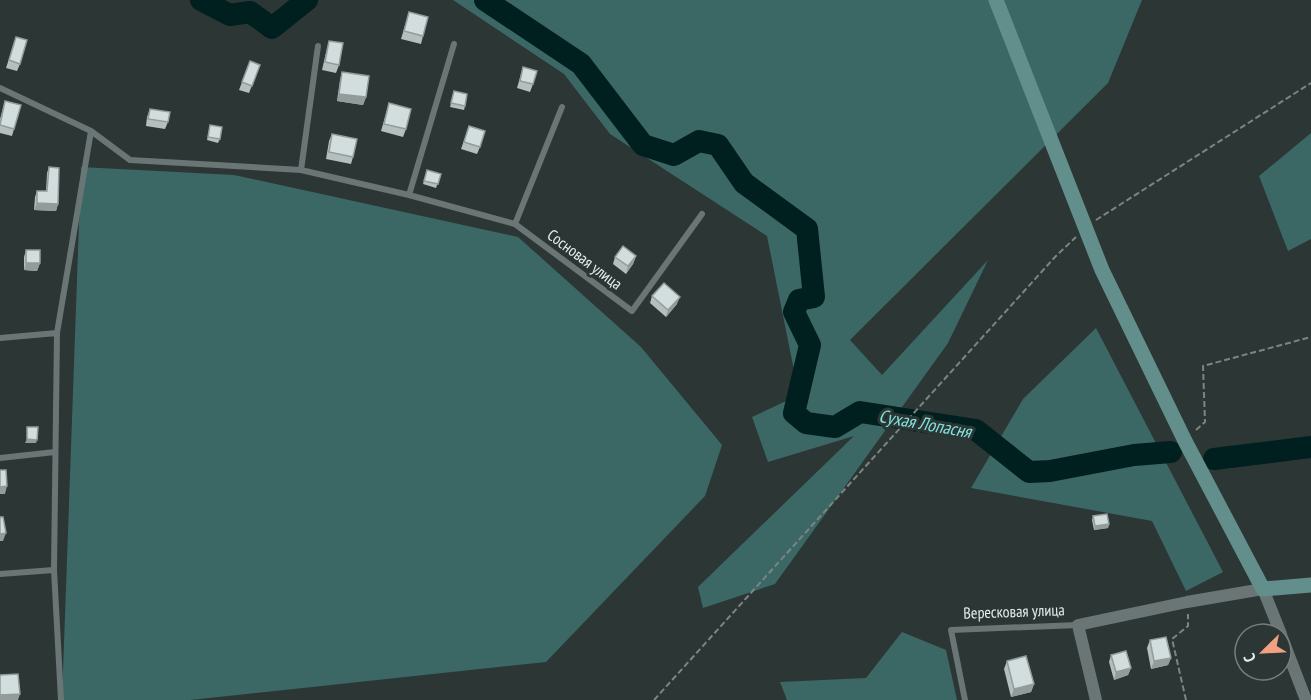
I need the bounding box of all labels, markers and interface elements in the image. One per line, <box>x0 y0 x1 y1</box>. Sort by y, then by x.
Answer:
street label: Сосновая улица <box>544 224 626 294</box>
water label: Сухая Лопасня <box>877 404 975 443</box>
street label: Вересковая улица <box>963 599 1065 623</box>
north arrow <box>1233 622 1293 682</box>
text: С <box>1238 650 1260 666</box>

